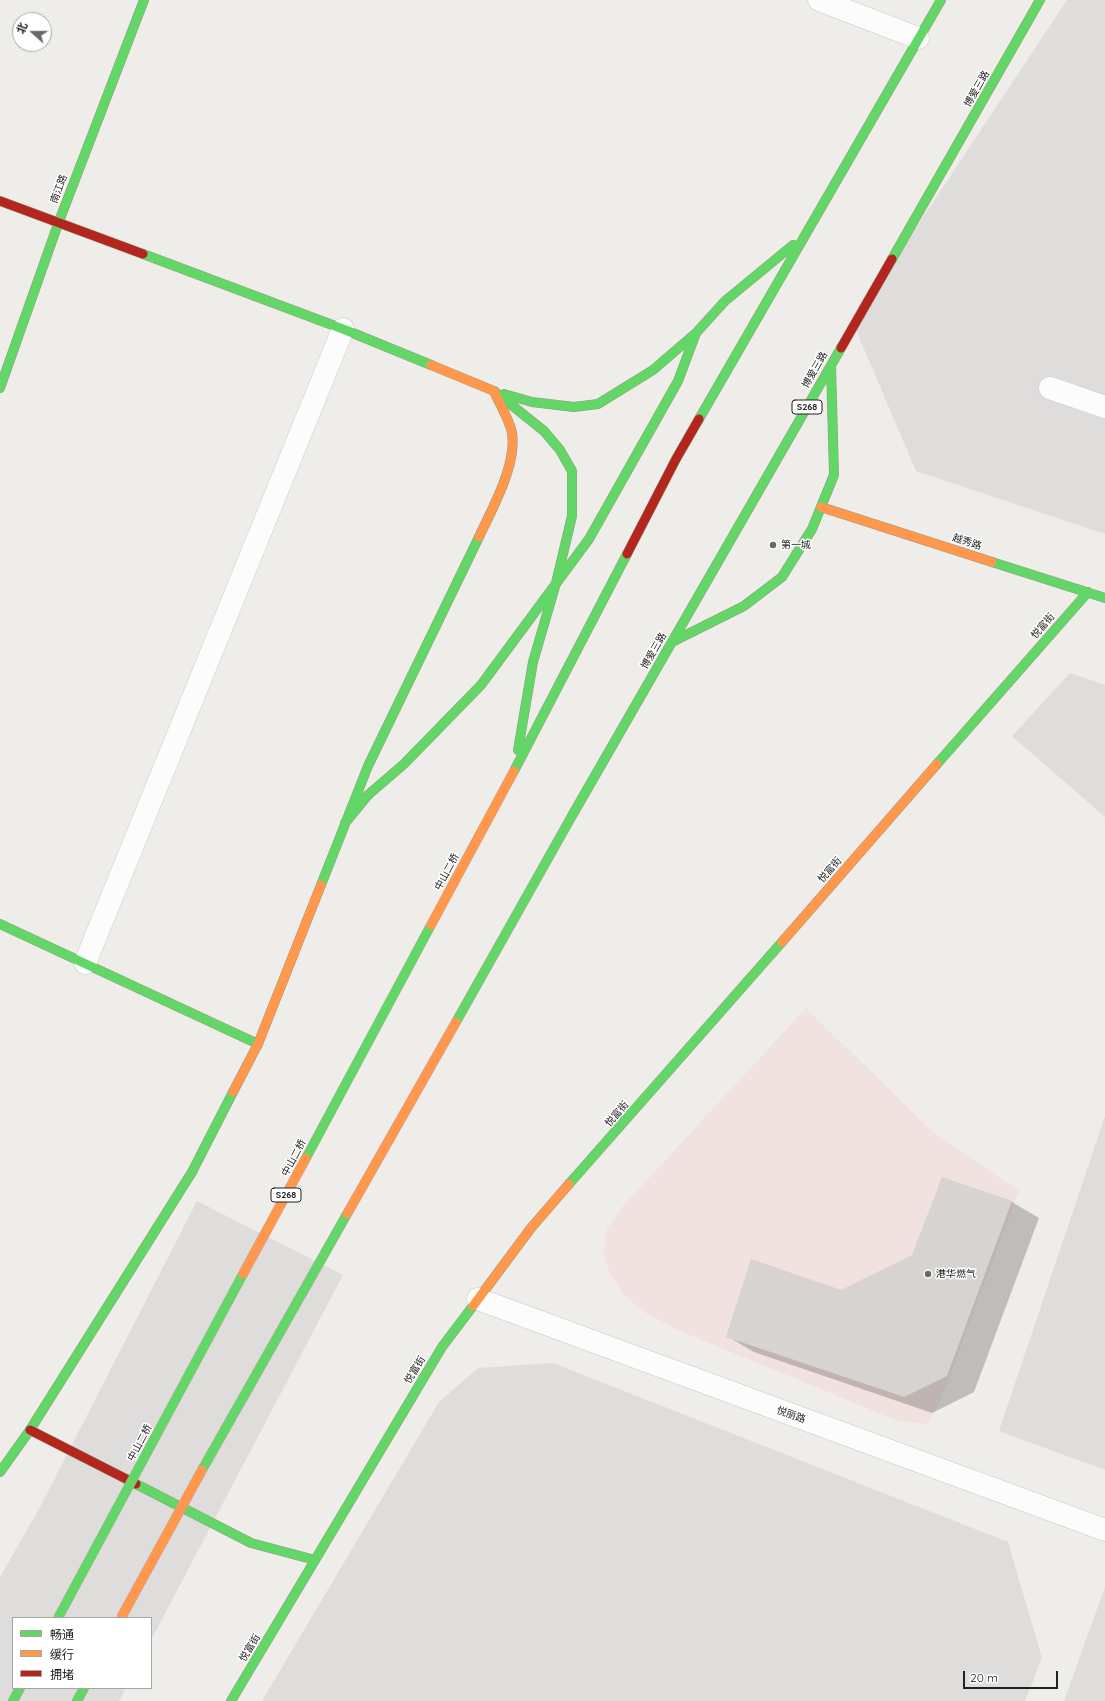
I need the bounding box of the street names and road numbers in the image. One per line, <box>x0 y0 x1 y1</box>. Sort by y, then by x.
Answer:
street label: 博爱三路 <box>962 69 992 109</box>
street label: 南江路 <box>48 173 70 205</box>
street label: 博爱三路 <box>800 350 830 390</box>
road number: S268 <box>792 400 822 414</box>
street label: 越秀路 <box>951 532 983 552</box>
street label: 悦富街 <box>1029 611 1057 641</box>
street label: 博爱三路 <box>639 631 669 671</box>
street label: 中山二桥 <box>432 852 462 892</box>
street label: 悦富街 <box>816 855 844 885</box>
street label: 悦富街 <box>603 1099 631 1129</box>
street label: 中山二桥 <box>279 1138 309 1178</box>
road number: S268 <box>271 1188 301 1202</box>
street label: 悦富街 <box>402 1354 428 1386</box>
street label: 悦丽路 <box>775 1404 807 1426</box>
street label: 中山二桥 <box>125 1423 155 1463</box>
street label: 悦富街 <box>237 1632 263 1664</box>

